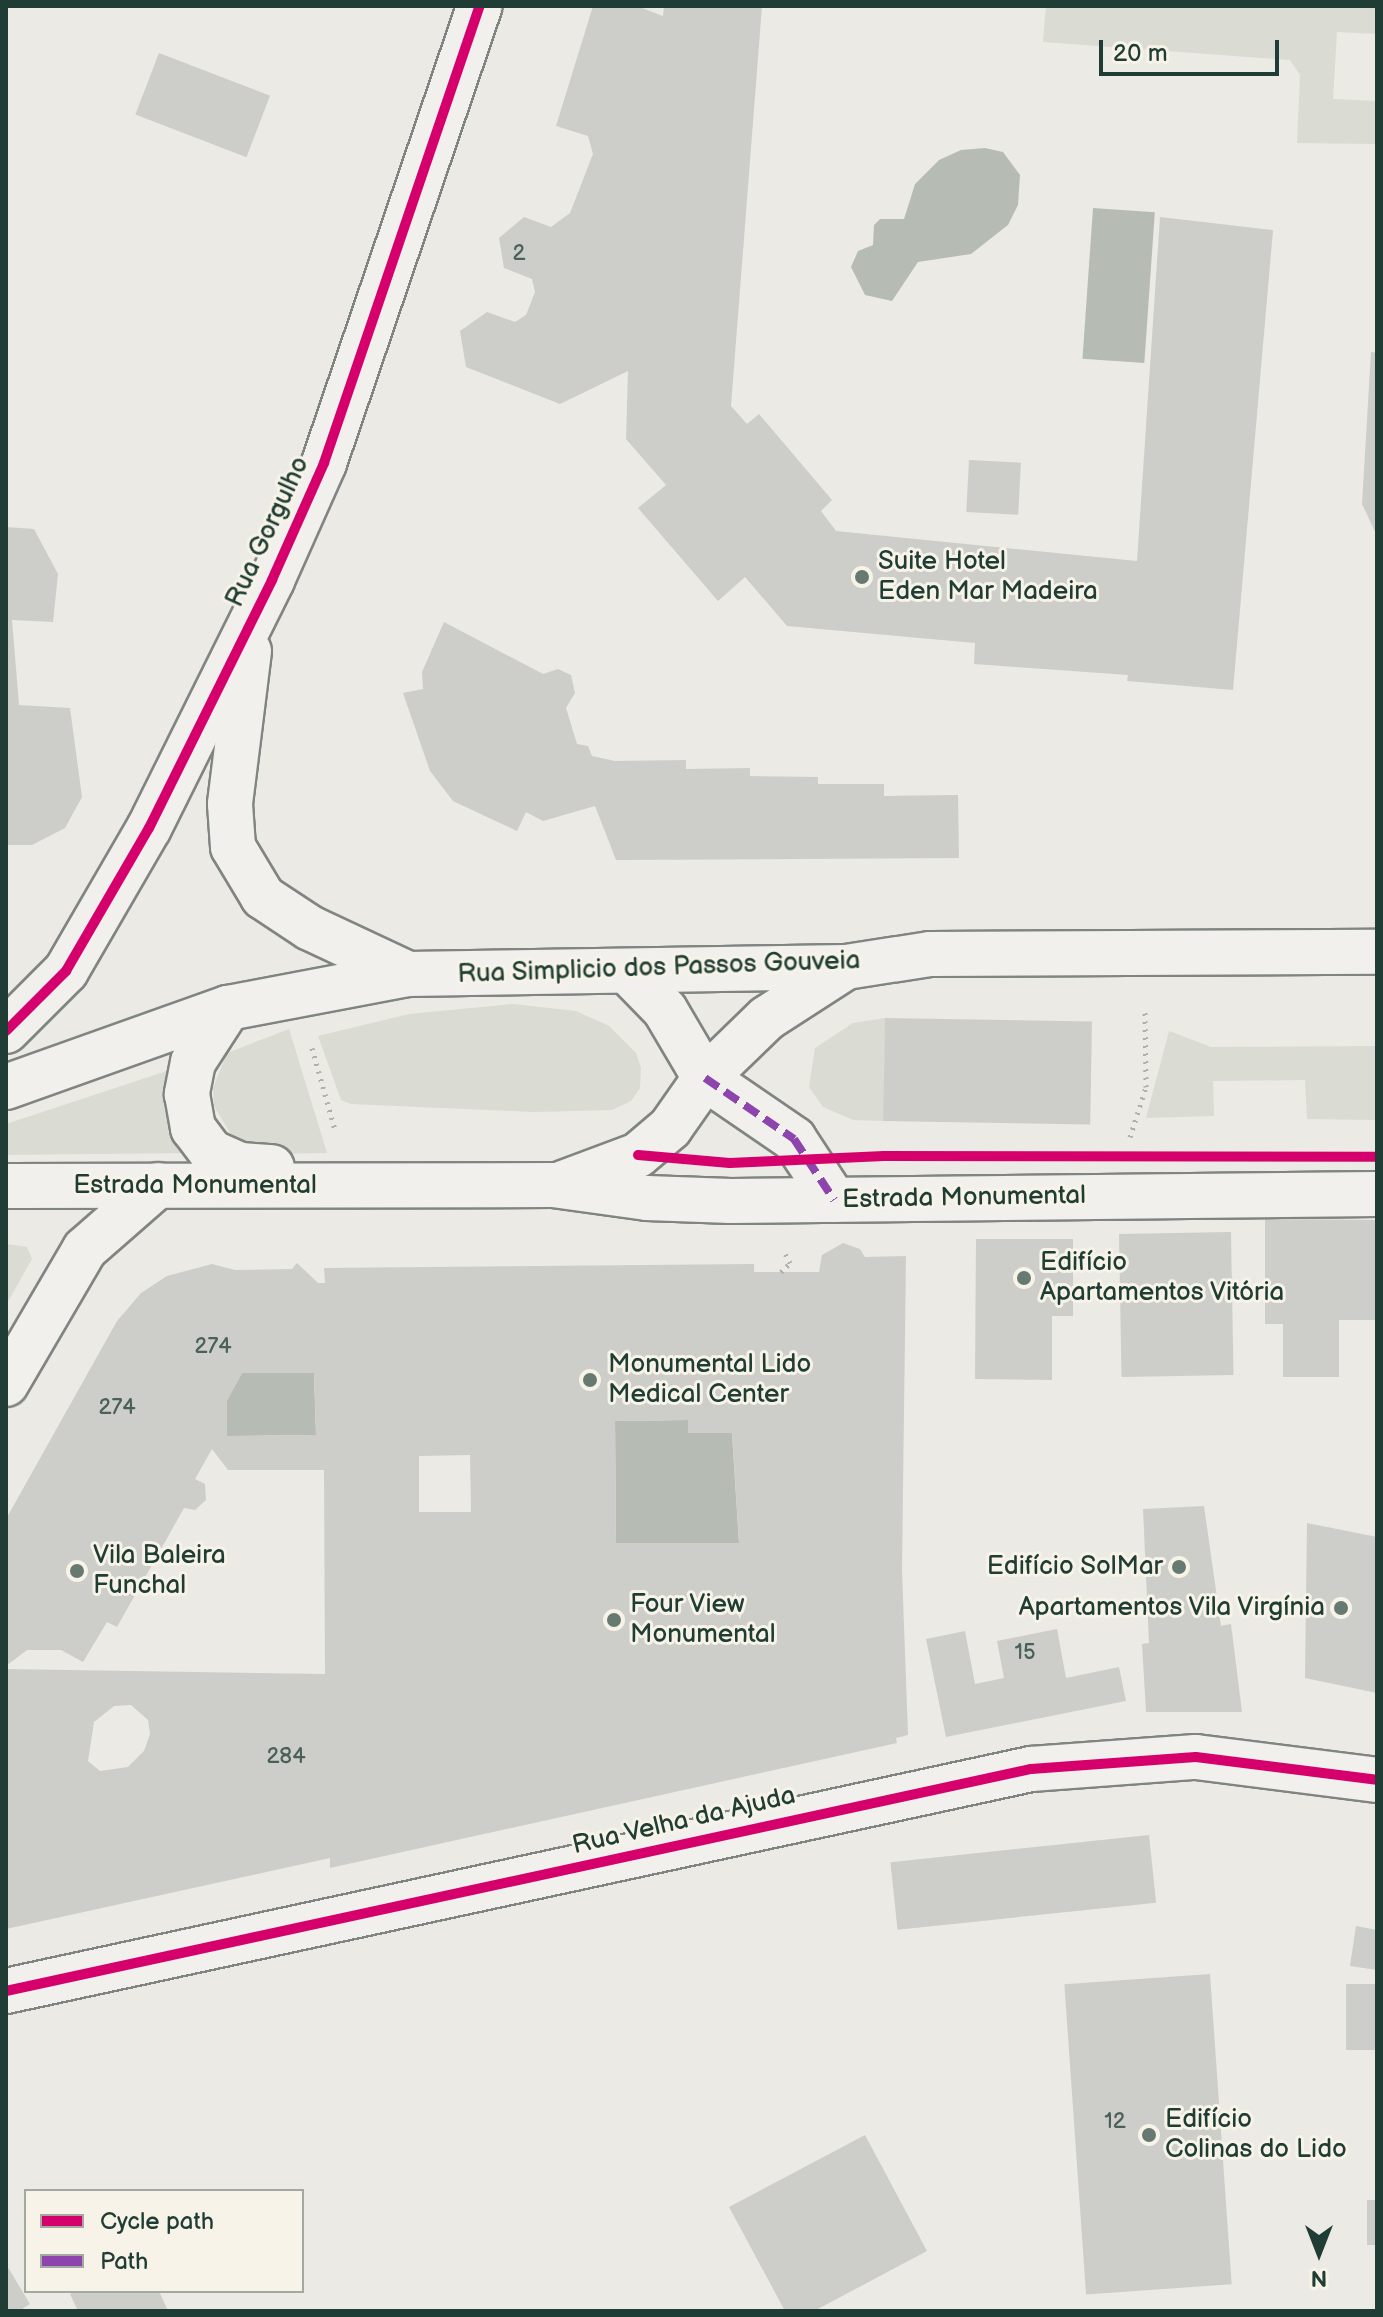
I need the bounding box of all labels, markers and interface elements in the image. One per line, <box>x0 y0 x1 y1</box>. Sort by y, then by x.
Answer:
scale bar <box>1103 24 1283 74</box>
text: 20 m <box>1113 39 1168 68</box>
house number: 2 <box>513 241 525 267</box>
street label: Rua Gorgulho <box>220 452 316 612</box>
place label: Suite Hotel Eden Mar Madeira <box>878 546 1098 608</box>
marker: Suite Hotel Eden Mar Madeira <box>853 568 871 586</box>
street label: Rua Simplicio dos Passos Gouveia <box>457 945 861 991</box>
street label: Estrada Monumental <box>73 1170 317 1202</box>
street label: Estrada Monumental <box>842 1180 1086 1216</box>
place label: Edifício Apartamentos Vitória <box>1040 1247 1285 1308</box>
marker: Edifício Apartamentos Vitória <box>1015 1269 1033 1287</box>
house number: 274 <box>194 1334 232 1360</box>
place label: Monumental Lido Medical Center <box>608 1349 811 1410</box>
marker: Monumental Lido Medical Center <box>579 1369 601 1391</box>
house number: 274 <box>98 1395 136 1421</box>
place label: Vila Baleira Funchal <box>93 1540 226 1602</box>
place label: Edifício SolMar <box>986 1551 1163 1583</box>
marker: Edifício SolMar <box>1170 1558 1188 1576</box>
marker: Vila Baleira Funchal <box>68 1562 86 1580</box>
place label: Four View Monumental <box>630 1589 776 1650</box>
place label: Apartamentos Vila Virgínia <box>1017 1592 1325 1624</box>
marker: Apartamentos Vila Virgínia <box>1332 1599 1350 1617</box>
marker: Four View Monumental <box>605 1611 623 1629</box>
house number: 15 <box>1014 1640 1036 1666</box>
house number: 284 <box>266 1744 306 1770</box>
street label: Rua Velha da Ajuda <box>569 1780 799 1862</box>
place label: Edifício Colinas do Lido <box>1165 2104 1347 2166</box>
house number: 12 <box>1104 2109 1126 2135</box>
marker: Edifício Colinas do Lido <box>1140 2126 1158 2144</box>
legend <box>24 2189 304 2293</box>
text: Cycle path <box>100 2207 214 2236</box>
north arrow <box>1279 2213 1359 2293</box>
text: Path <box>100 2247 148 2276</box>
text: N <box>1311 2264 1327 2291</box>

